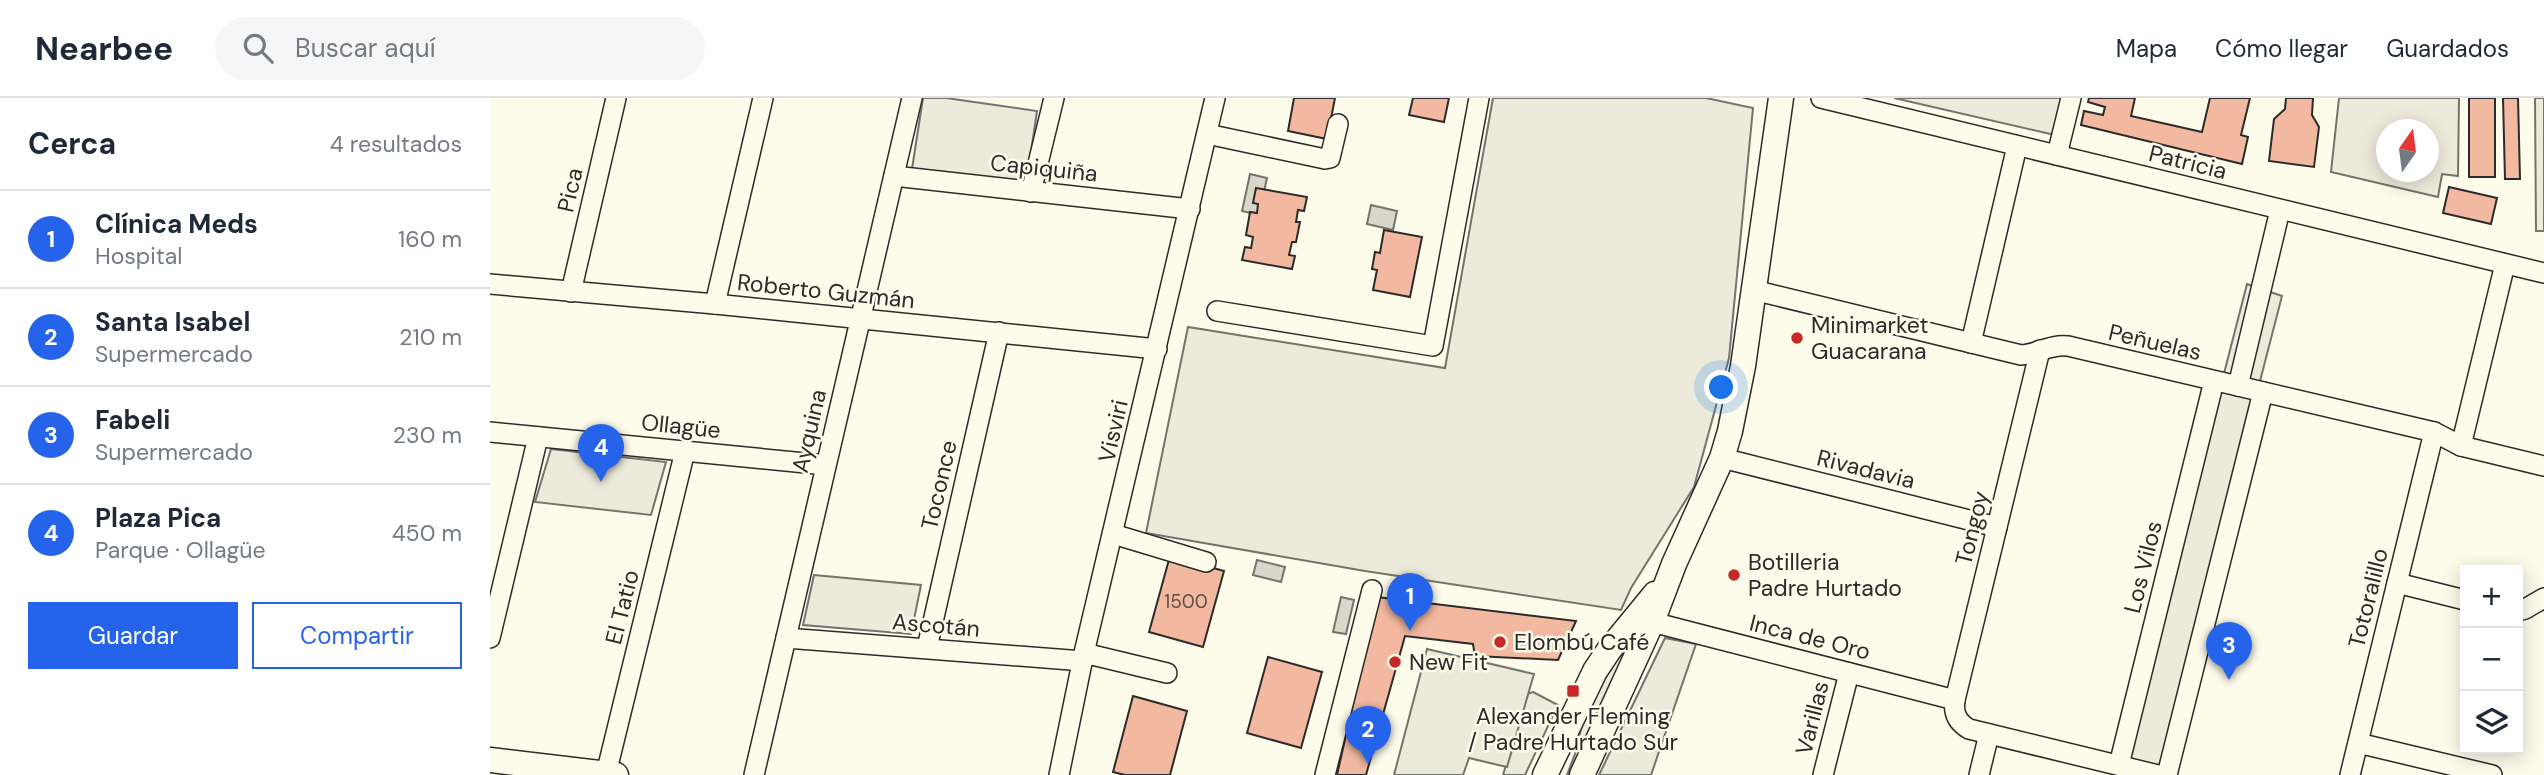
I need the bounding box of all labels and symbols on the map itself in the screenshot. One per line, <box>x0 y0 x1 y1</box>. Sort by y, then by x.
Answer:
north arrow <box>2376 119 2439 182</box>
street label: Patricia <box>2146 138 2230 186</box>
street label: Capiquiña <box>989 147 1099 189</box>
street label: Pica <box>550 165 590 215</box>
street label: Roberto Guzmán <box>736 267 916 315</box>
place label: Minimarket Guacarana <box>1811 310 1929 366</box>
street label: Peñuelas <box>2106 317 2204 367</box>
marker: Minimarket Guacarana <box>1789 330 1805 346</box>
your location <box>1704 370 1738 404</box>
street label: Ayquina <box>785 386 833 476</box>
street label: Visviri <box>1091 397 1135 465</box>
street label: Ollagüe <box>640 407 722 445</box>
pin: 4 <box>578 424 624 482</box>
street label: Toconce <box>914 437 964 533</box>
street label: Rivadavia <box>1814 442 1918 496</box>
street label: Tongoy <box>1948 488 1996 568</box>
street label: Los Vilos <box>2117 518 2169 616</box>
street label: Totoralillo <box>2341 545 2395 651</box>
place label: Botilleria Padre Hurtado <box>1748 547 1902 603</box>
street label: El Tatio <box>598 567 646 647</box>
marker: Botilleria Padre Hurtado <box>1726 567 1742 583</box>
pin: 1 <box>1387 573 1433 631</box>
house number: 1500 <box>1164 589 1208 614</box>
street label: Ascotán <box>891 606 981 644</box>
street label: Inca de Oro <box>1746 608 1874 666</box>
pin: 3 <box>2206 622 2252 680</box>
place label: Elombú Café <box>1514 627 1649 657</box>
marker: Elombú Café <box>1492 634 1508 650</box>
place label: New Fit <box>1409 647 1488 677</box>
marker: New Fit <box>1387 654 1403 670</box>
street label: Varillas <box>1788 678 1836 758</box>
marker: Alexander Fleming / Padre Hurtado Sur <box>1565 683 1581 699</box>
place label: Alexander Fleming / Padre Hurtado Sur <box>1468 701 1678 757</box>
pin: 2 <box>1345 706 1391 764</box>

